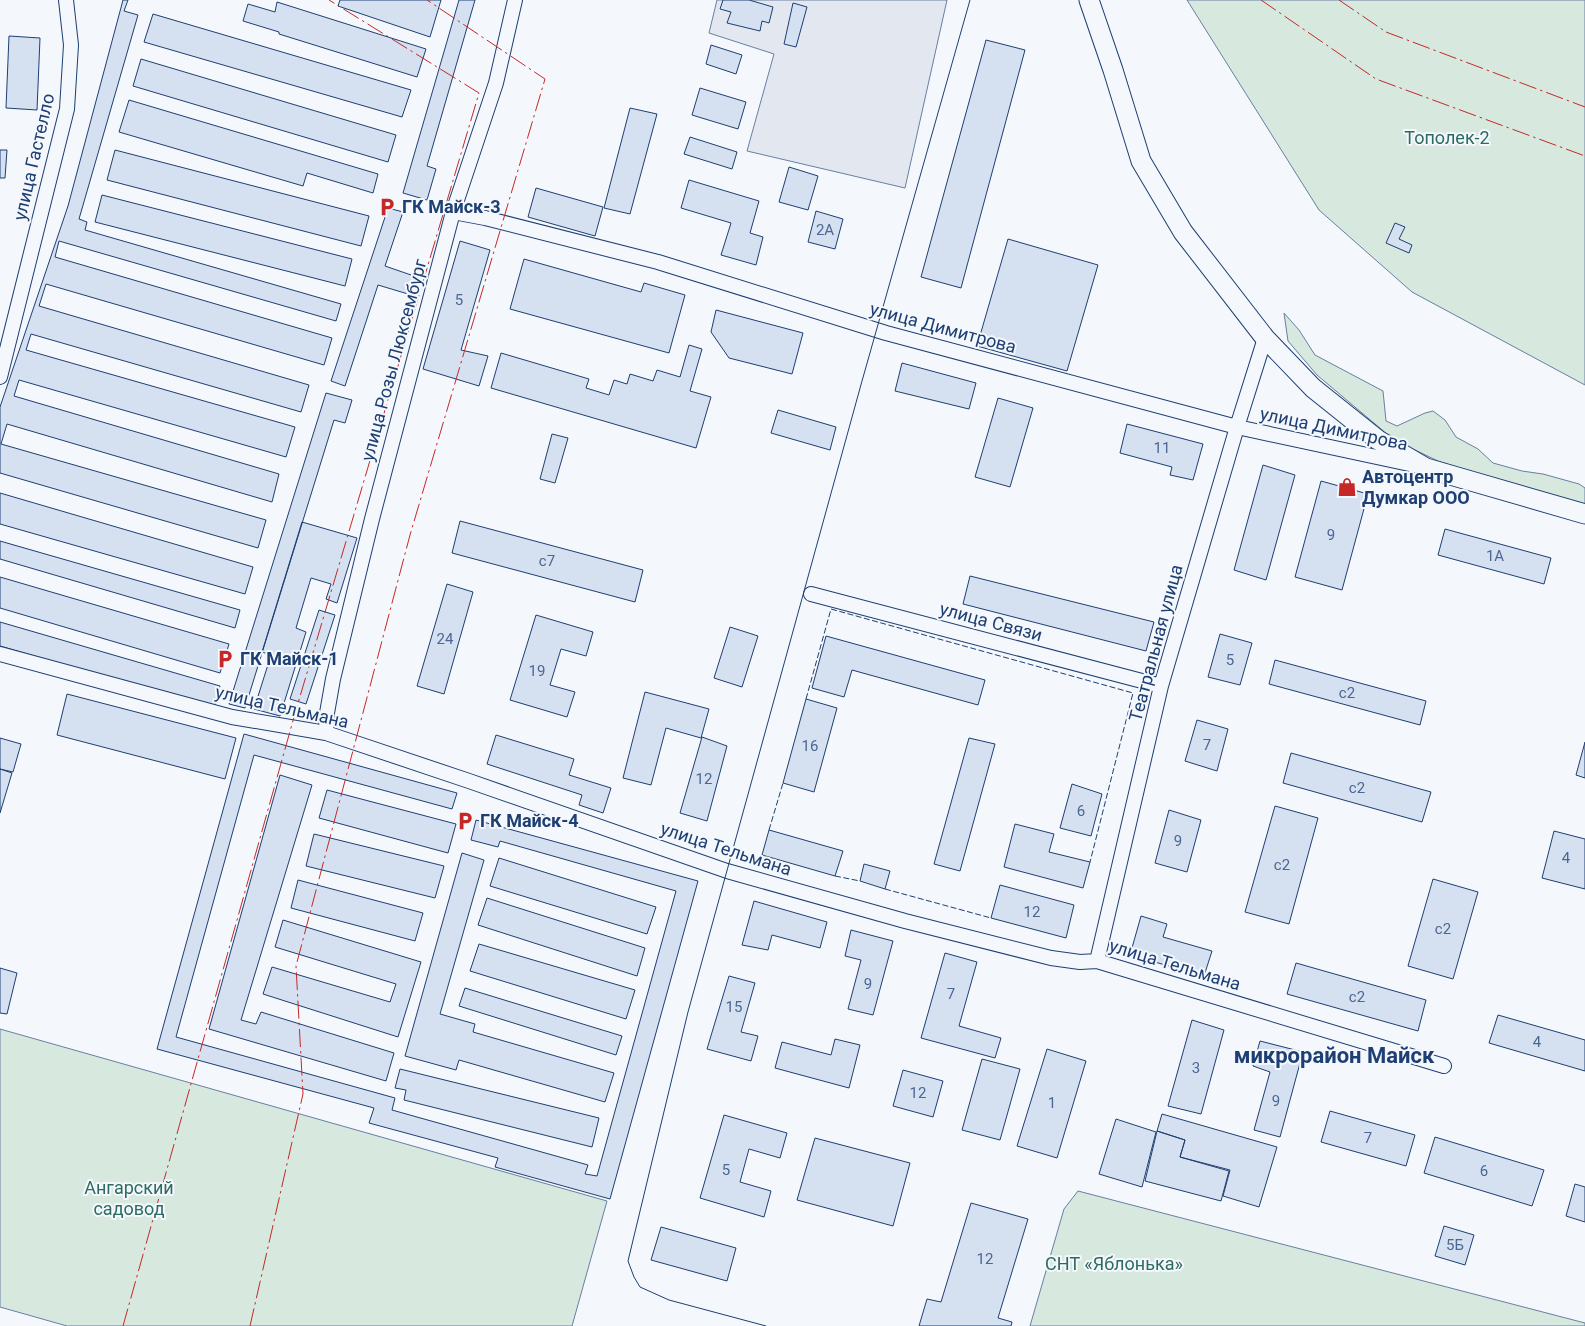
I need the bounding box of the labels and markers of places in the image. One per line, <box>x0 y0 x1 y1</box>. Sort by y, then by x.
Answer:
parking icon: ГК Майск-3 <box>376 196 398 218</box>
place label: ГК Майск-3 <box>402 196 501 217</box>
place label: Автоцентр Думкар ООО <box>1362 466 1470 508</box>
shop icon: Автоцентр Думкар ООО <box>1336 476 1358 498</box>
parking icon: ГК Майск-1 <box>214 648 236 670</box>
place label: ГК Майск-1 <box>240 648 339 669</box>
parking icon: ГК Майск-4 <box>454 810 476 832</box>
place label: ГК Майск-4 <box>480 810 579 831</box>

